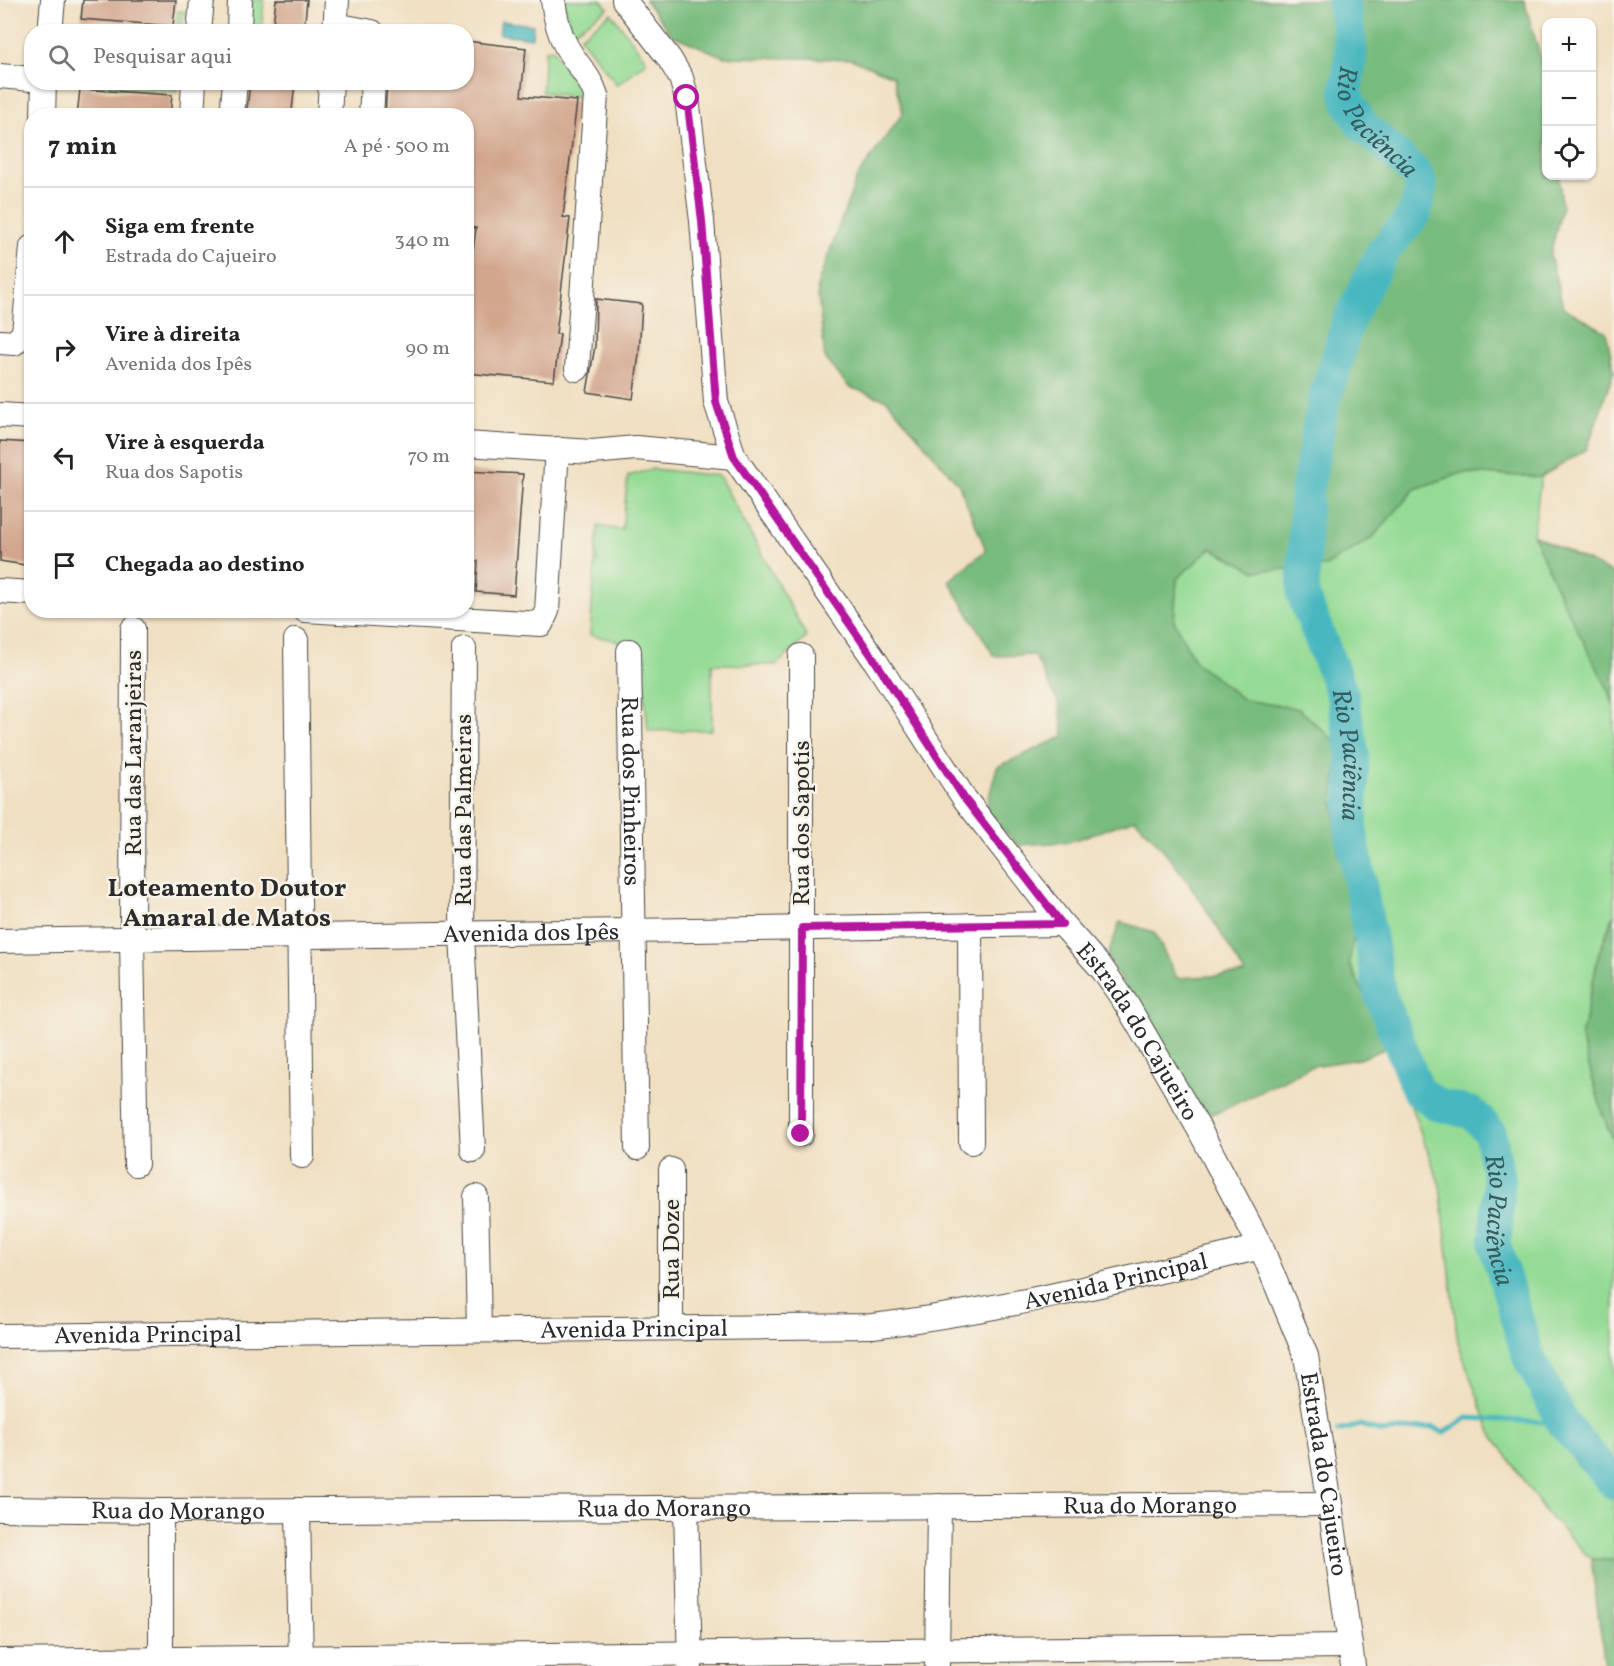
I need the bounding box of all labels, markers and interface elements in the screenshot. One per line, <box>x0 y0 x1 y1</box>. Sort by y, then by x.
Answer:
map controls <box>1542 18 1596 180</box>
button: + <box>1542 18 1596 72</box>
search box <box>24 24 474 90</box>
icon: search <box>45 41 78 74</box>
text: Pesquisar aqui <box>93 42 232 73</box>
water label: Rio Paciência <box>1326 63 1426 186</box>
button: − <box>1542 72 1596 126</box>
route start <box>673 84 699 110</box>
button: locate <box>1542 126 1596 180</box>
text: 7 min <box>48 129 117 165</box>
text: A pé · 500 m <box>344 133 450 161</box>
text: Siga em frente <box>105 212 255 243</box>
icon: ahead <box>48 225 81 258</box>
text: 340 m <box>394 227 450 255</box>
text: Estrada do Cajueiro <box>105 243 277 271</box>
text: Vire à direita <box>105 320 241 351</box>
icon: right <box>48 333 81 366</box>
text: 90 m <box>406 335 450 363</box>
text: Avenida dos Ipês <box>105 351 252 379</box>
text: Vire à esquerda <box>105 428 265 459</box>
icon: left <box>48 441 81 474</box>
text: 70 m <box>407 443 450 471</box>
text: Rua dos Sapotis <box>105 459 243 487</box>
icon: arrive <box>48 549 81 582</box>
text: Chegada ao destino <box>105 550 305 581</box>
street label: Rua das Laranjeiras <box>118 650 152 856</box>
water label: Rio Paciência <box>1322 686 1369 822</box>
street label: Rua dos Pinheiros <box>611 696 648 886</box>
street label: Rua das Palmeiras <box>448 714 482 906</box>
street label: Rua dos Sapotis <box>786 740 820 906</box>
district label: Loteamento Doutor Amaral de Matos <box>108 871 346 937</box>
street label: Avenida dos Ipês <box>442 916 619 953</box>
street label: Estrada do Cajueiro <box>1067 936 1206 1128</box>
route end <box>787 1120 813 1146</box>
water label: Rio Paciência <box>1474 1151 1522 1291</box>
street label: Rua Doze <box>656 1199 690 1299</box>
street label: Avenida Principal <box>1021 1245 1211 1320</box>
street label: Avenida Principal <box>540 1313 728 1349</box>
street label: Avenida Principal <box>54 1318 242 1354</box>
street label: Estrada do Cajueiro <box>1290 1370 1355 1578</box>
street label: Rua do Morango <box>1063 1490 1237 1525</box>
street label: Rua do Morango <box>577 1492 751 1528</box>
street label: Rua do Morango <box>91 1495 265 1530</box>

